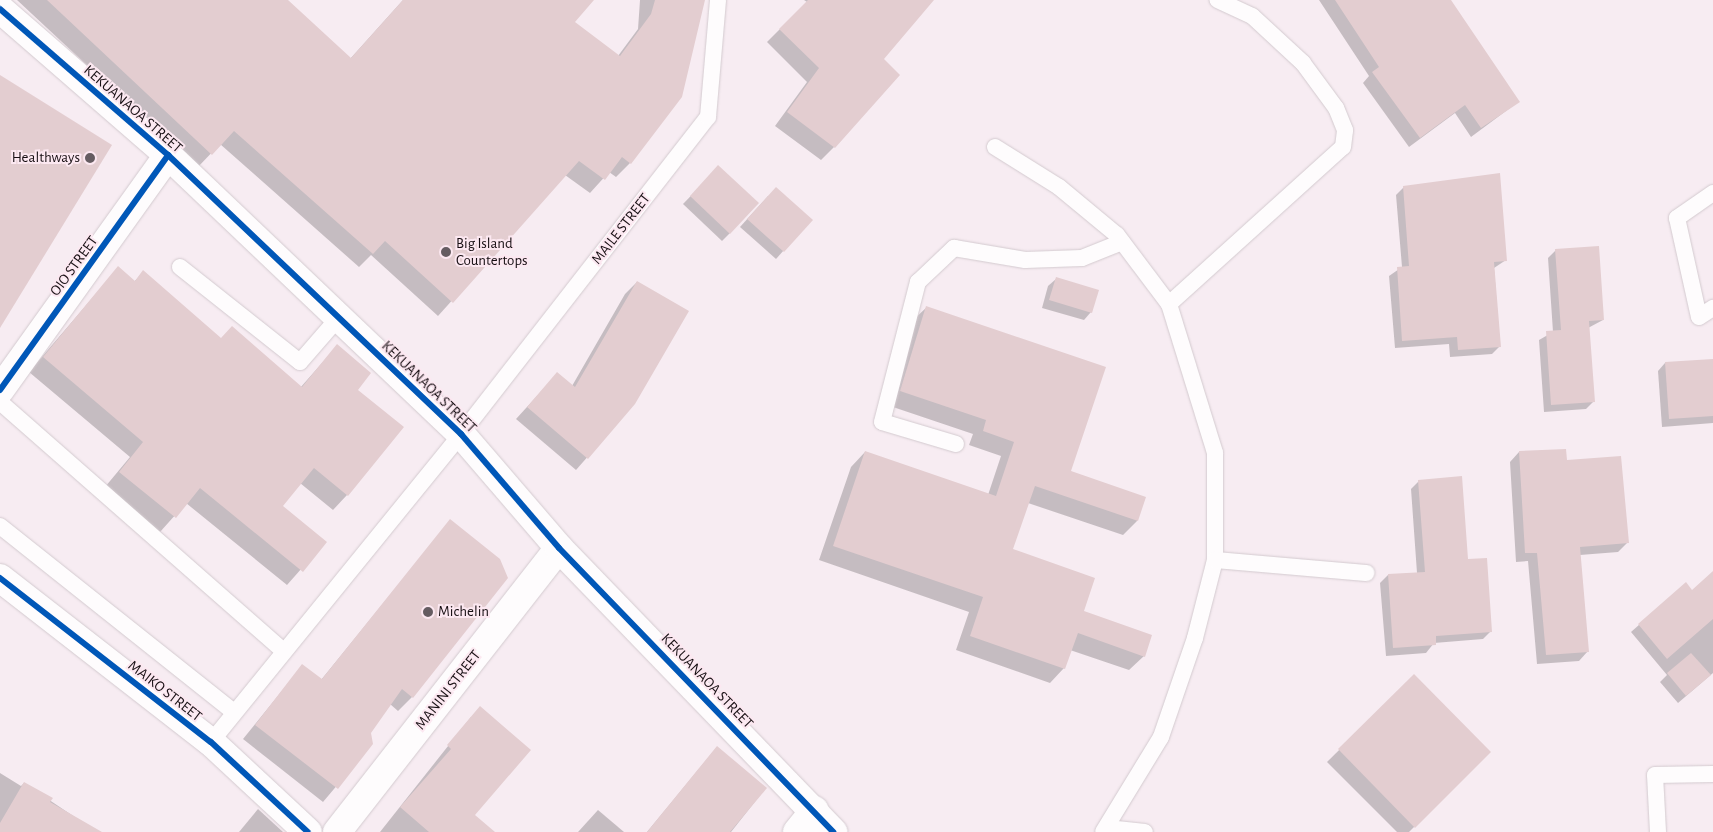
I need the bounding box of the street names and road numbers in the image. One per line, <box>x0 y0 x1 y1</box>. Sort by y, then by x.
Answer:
street label: KEKUANAOA STREET <box>80 61 186 157</box>
street label: MAILE STREET <box>588 190 654 268</box>
street label: OIO STREET <box>46 233 102 299</box>
street label: KEKUANAOA STREET <box>378 337 480 437</box>
street label: KEKUANAOA STREET <box>657 630 757 732</box>
street label: MANINI STREET <box>411 647 485 733</box>
street label: MAIKO STREET <box>125 657 205 725</box>

